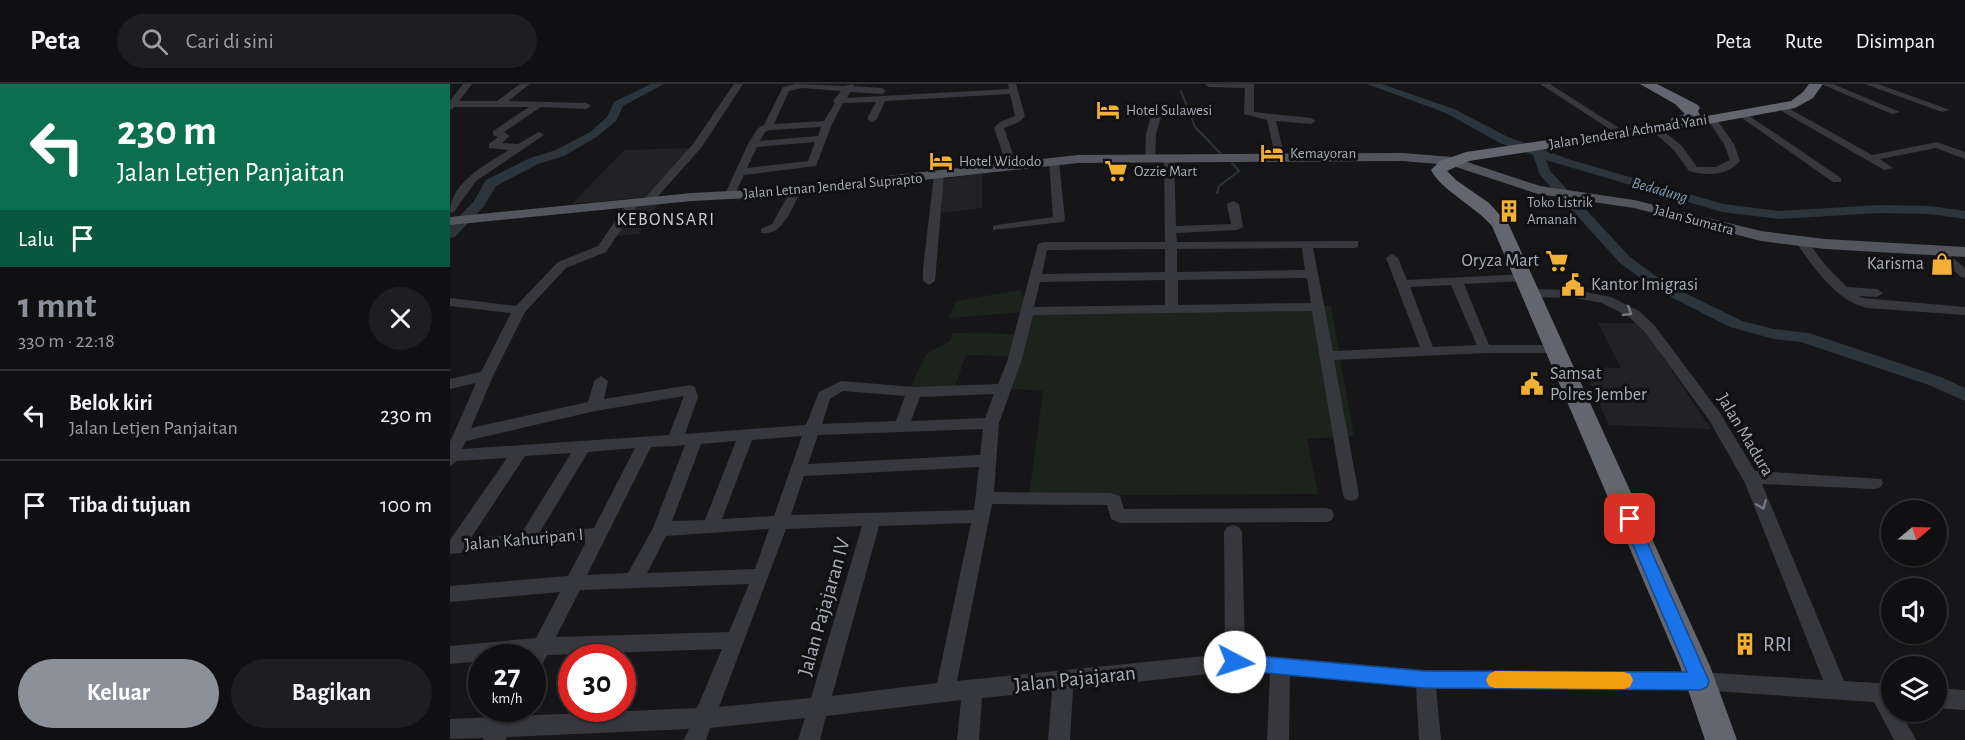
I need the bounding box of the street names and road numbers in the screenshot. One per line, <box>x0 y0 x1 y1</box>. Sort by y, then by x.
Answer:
street label: Jalan Jenderal Achmad Yani <box>1548 112 1708 152</box>
street label: Jalan Letnan Jenderal Suprapto <box>743 171 923 201</box>
street label: Jalan Sumatra <box>1653 202 1736 238</box>
street label: Jalan Madura <box>1713 391 1777 479</box>
street label: Jalan Kahuripan I <box>464 526 584 554</box>
street label: Jalan Pajajaran IV <box>794 535 854 678</box>
street label: Jalan Pajajaran <box>1013 662 1137 696</box>

